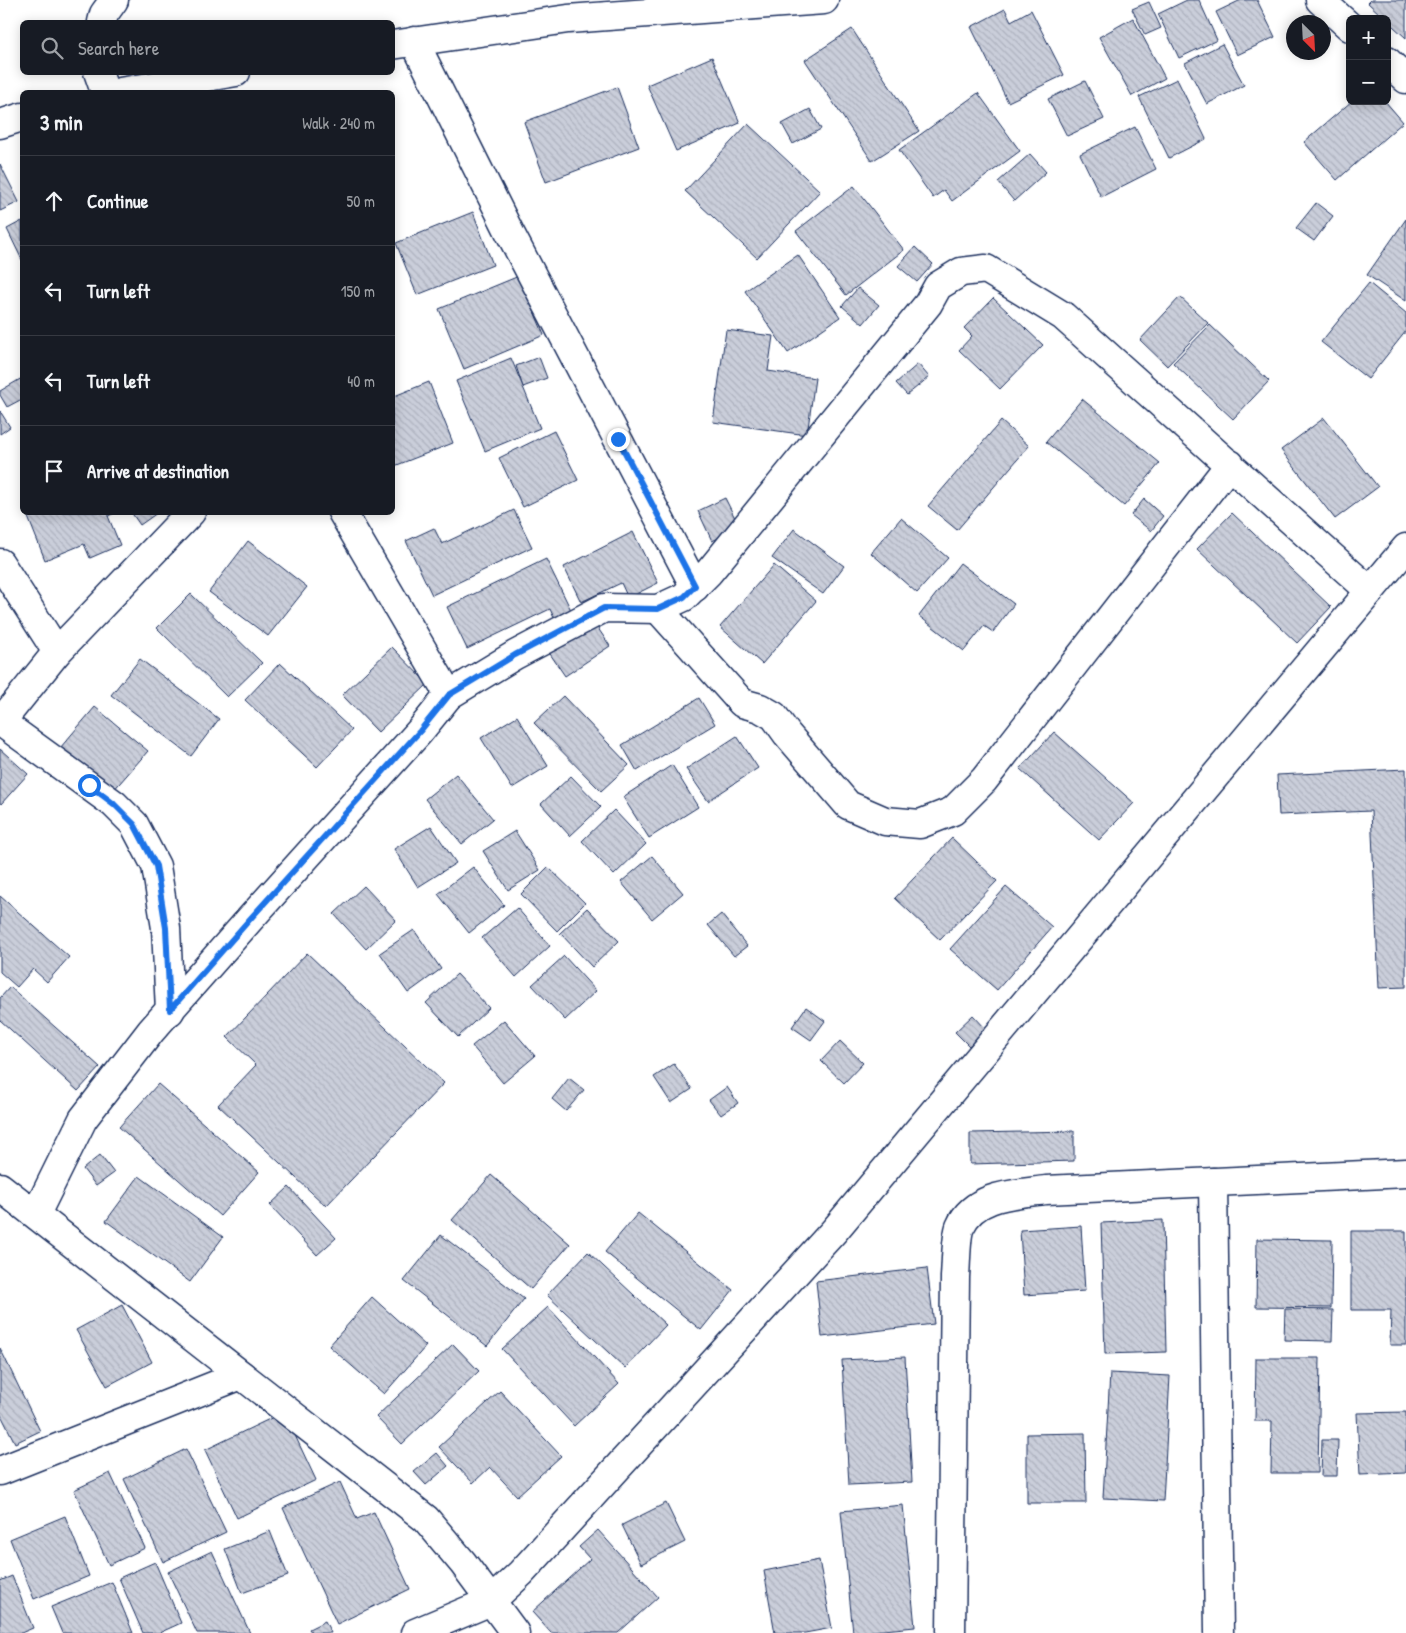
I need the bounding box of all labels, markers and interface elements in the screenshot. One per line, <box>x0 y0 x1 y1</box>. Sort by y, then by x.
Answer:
north arrow <box>1286 15 1331 60</box>
map controls <box>1346 15 1391 105</box>
button: + <box>1346 15 1391 60</box>
search box <box>20 20 395 75</box>
icon: search <box>38 34 66 62</box>
text: Search here <box>78 35 159 61</box>
button: − <box>1346 60 1391 105</box>
text: 3 min <box>40 108 83 137</box>
text: Walk · 240 m <box>302 112 375 134</box>
icon: ahead <box>40 187 68 215</box>
text: Continue <box>87 188 148 214</box>
text: 50 m <box>347 190 375 212</box>
icon: left <box>40 277 68 305</box>
text: Turn left <box>87 278 150 304</box>
text: 150 m <box>341 280 375 302</box>
icon: left <box>40 367 68 395</box>
text: Turn left <box>87 368 150 394</box>
text: 40 m <box>347 370 375 392</box>
route end <box>607 428 630 451</box>
icon: arrive <box>40 457 68 485</box>
text: Arrive at destination <box>87 458 229 484</box>
route start <box>78 774 101 797</box>

